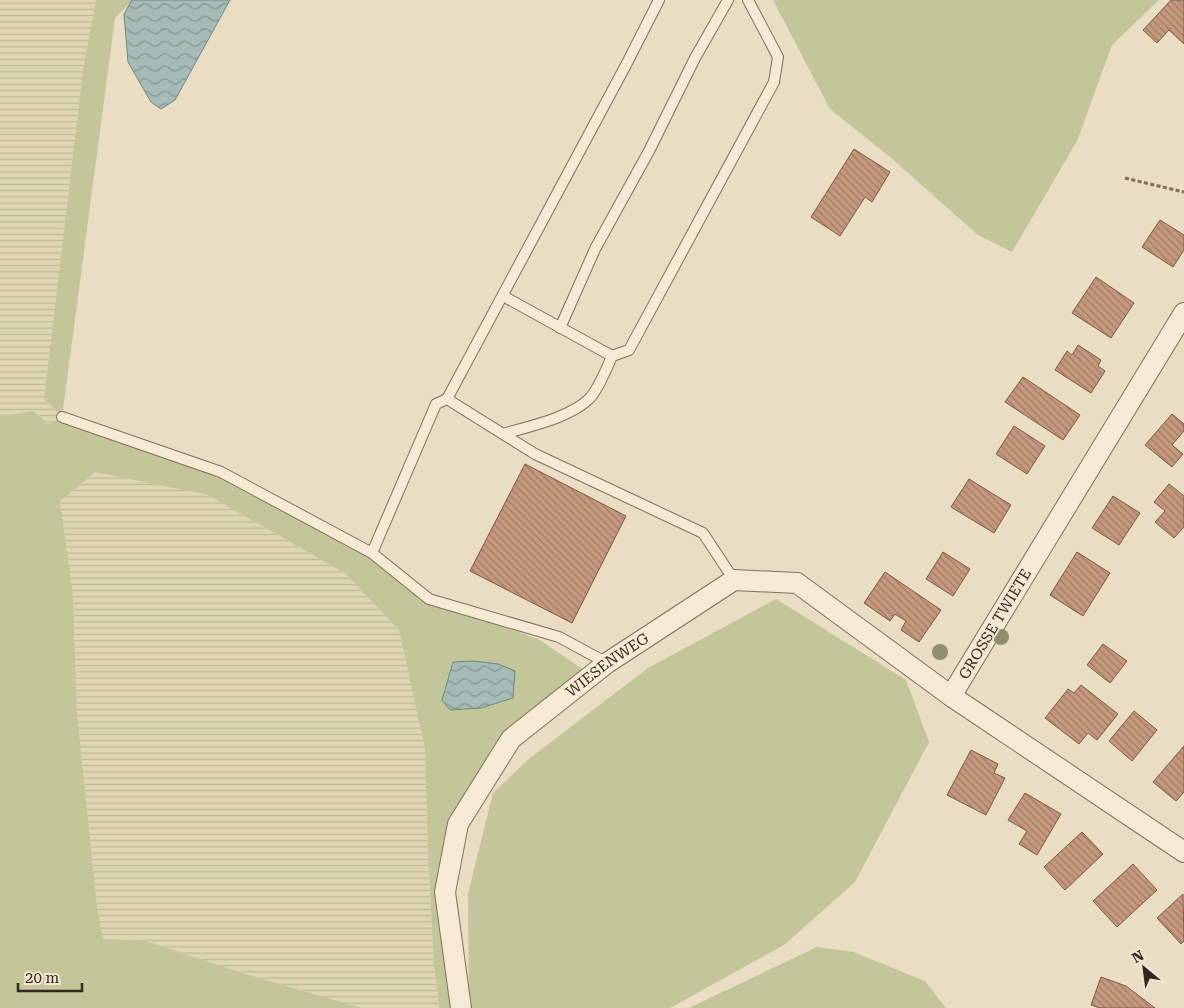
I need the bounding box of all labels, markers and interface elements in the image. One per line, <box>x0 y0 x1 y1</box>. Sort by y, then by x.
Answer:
street label: GROSSE TWIETE <box>955 565 1035 683</box>
street label: WIESENWEG <box>562 629 652 701</box>
north arrow <box>1119 943 1169 993</box>
text: N <box>1129 947 1146 966</box>
scale bar <box>18 960 81 992</box>
text: 20 m <box>25 969 60 987</box>

